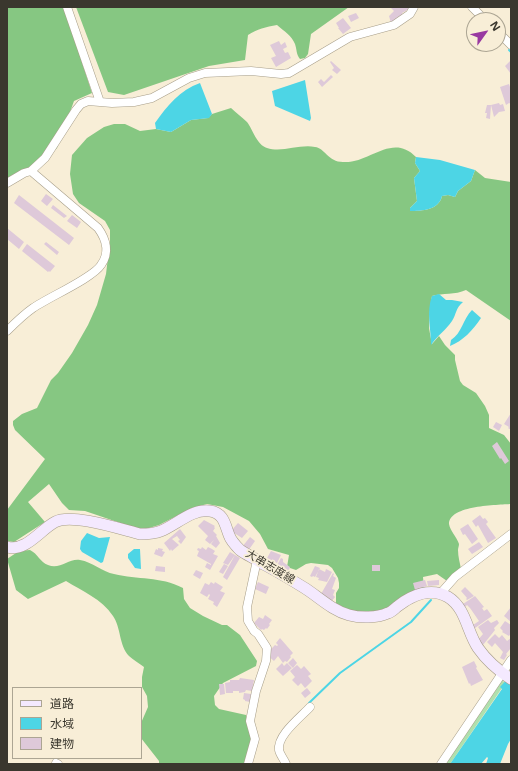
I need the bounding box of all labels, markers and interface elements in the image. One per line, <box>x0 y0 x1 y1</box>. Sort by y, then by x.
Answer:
north arrow <box>466 12 506 52</box>
text: N <box>487 18 504 34</box>
street label: 大串志度線 <box>243 547 297 587</box>
legend <box>12 687 142 759</box>
text: 道路 <box>50 695 74 712</box>
text: 水域 <box>50 715 74 732</box>
text: 建物 <box>50 735 74 752</box>

